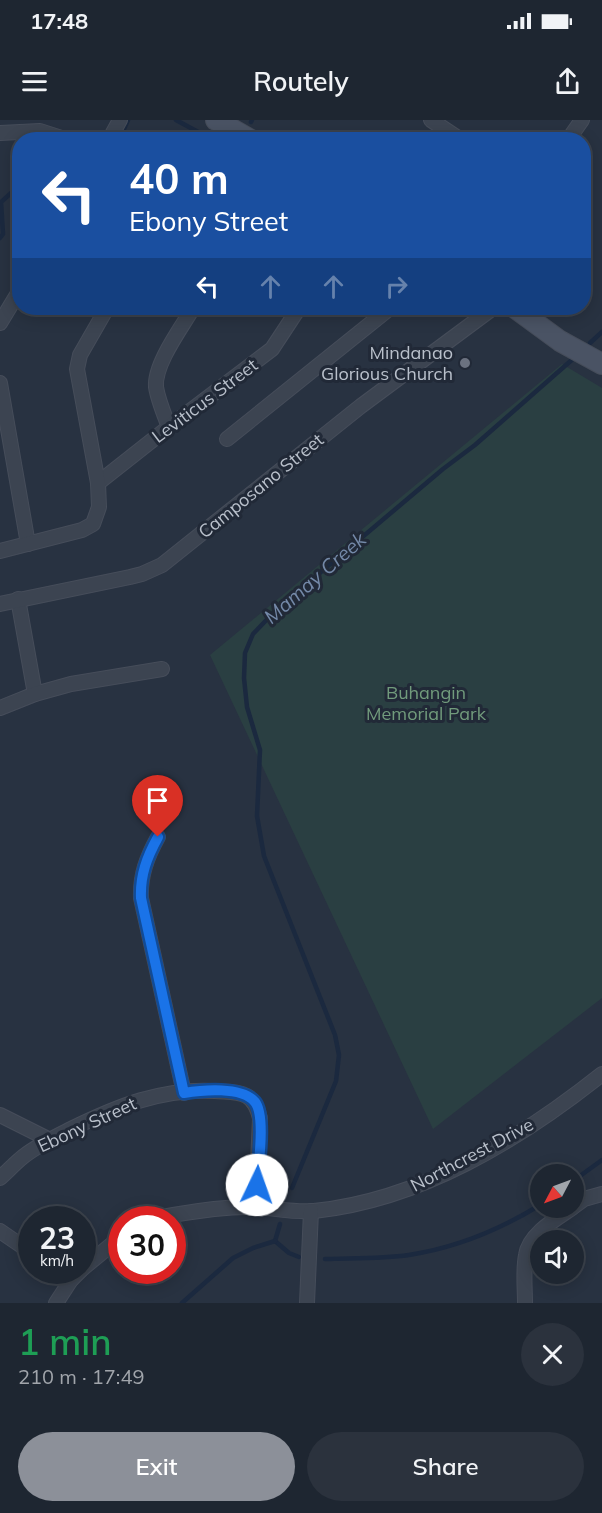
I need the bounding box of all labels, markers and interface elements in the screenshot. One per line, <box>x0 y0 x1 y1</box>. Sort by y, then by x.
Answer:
text: 17:48 <box>30 7 88 35</box>
text: Routely <box>253 64 349 98</box>
icon: menu <box>18 65 51 98</box>
icon: share <box>551 65 584 98</box>
text: 40 m <box>129 152 229 205</box>
icon: left <box>30 156 108 234</box>
text: Ebony Street <box>129 204 288 238</box>
icon: left <box>191 270 224 303</box>
icon: ahead <box>254 270 287 303</box>
icon: ahead <box>317 270 350 303</box>
icon: right <box>380 270 413 303</box>
place label: Mindanao Glorious Church <box>321 341 453 385</box>
street label: Leviticus Street <box>147 353 262 448</box>
marker: Mindanao Glorious Church <box>458 356 472 370</box>
street label: Camposano Street <box>193 428 328 543</box>
water label: Mamay Creek <box>258 526 371 629</box>
park label: Buhangin Memorial Park <box>366 681 487 725</box>
pin <box>132 775 183 837</box>
icon: arrive <box>141 784 174 817</box>
street label: Ebony Street <box>34 1092 140 1157</box>
street label: Northcrest Drive <box>406 1112 537 1197</box>
position arrow <box>225 1153 289 1217</box>
north arrow <box>530 1164 584 1218</box>
map controls <box>530 1164 584 1284</box>
speed limit sign: 30 <box>108 1206 186 1284</box>
text: 23 <box>39 1219 75 1257</box>
button: sound <box>530 1230 584 1284</box>
text: km/h <box>40 1251 74 1270</box>
text: 1 min <box>18 1319 112 1364</box>
button: close <box>521 1323 584 1386</box>
text: 210 m · 17:49 <box>18 1364 144 1389</box>
button: Exit <box>18 1432 295 1501</box>
button: Share <box>307 1432 584 1501</box>

